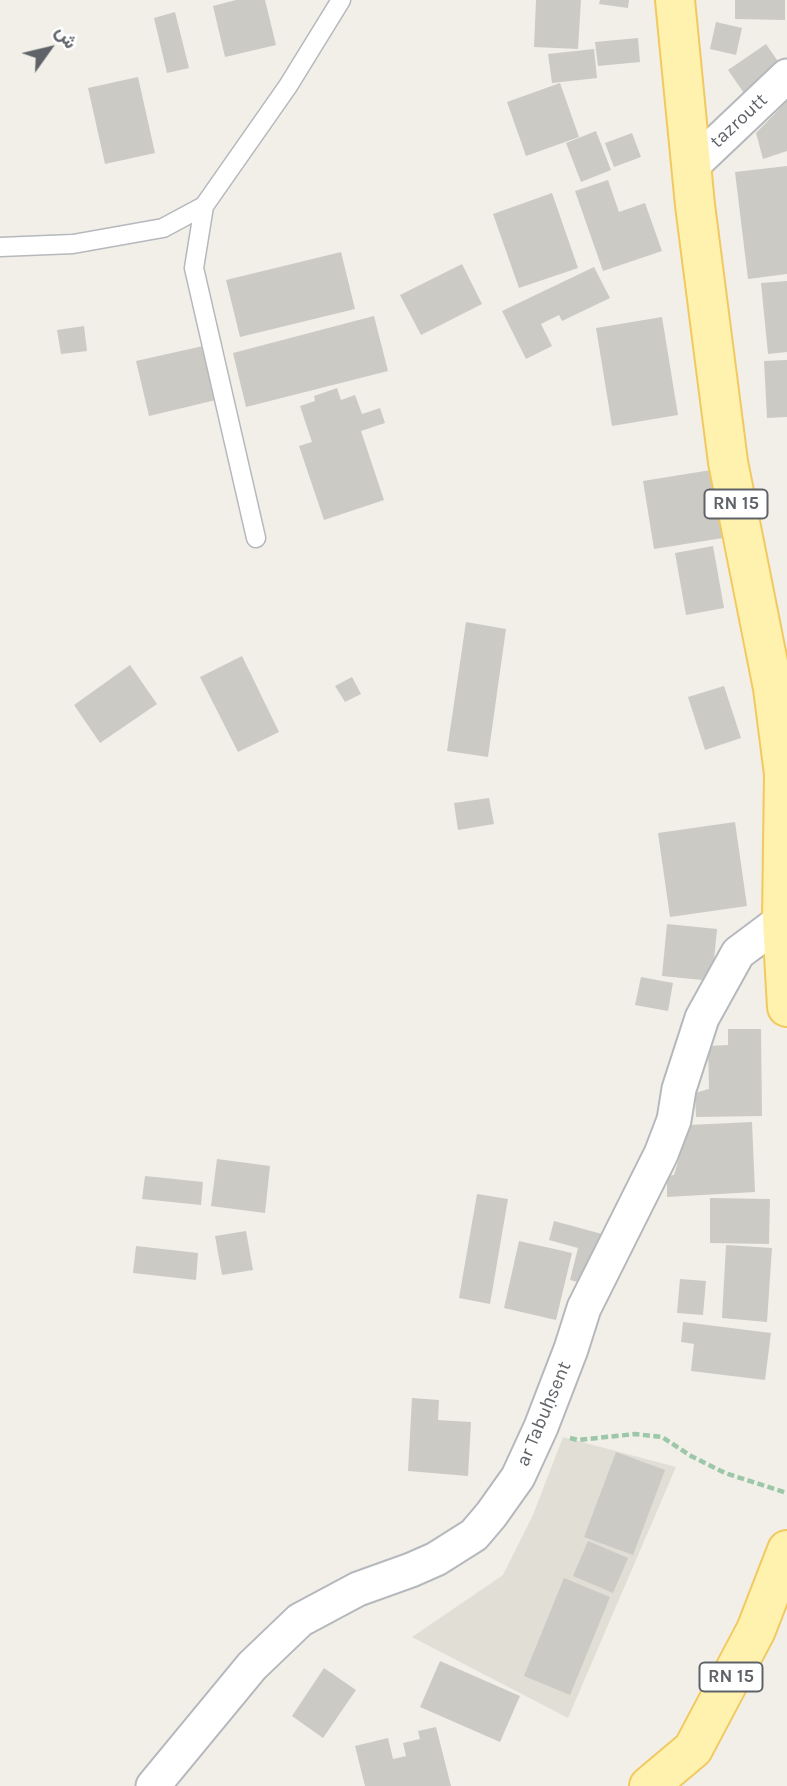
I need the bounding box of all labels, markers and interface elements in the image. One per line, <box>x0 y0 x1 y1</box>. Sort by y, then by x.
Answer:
north arrow <box>14 14 84 84</box>
text: ش <box>51 22 82 53</box>
street label: tazroutt <box>706 89 772 153</box>
road number: RN 15 <box>704 490 768 518</box>
street label: ar Tabuḥsent <box>512 1358 576 1470</box>
road number: RN 15 <box>700 1662 762 1692</box>

